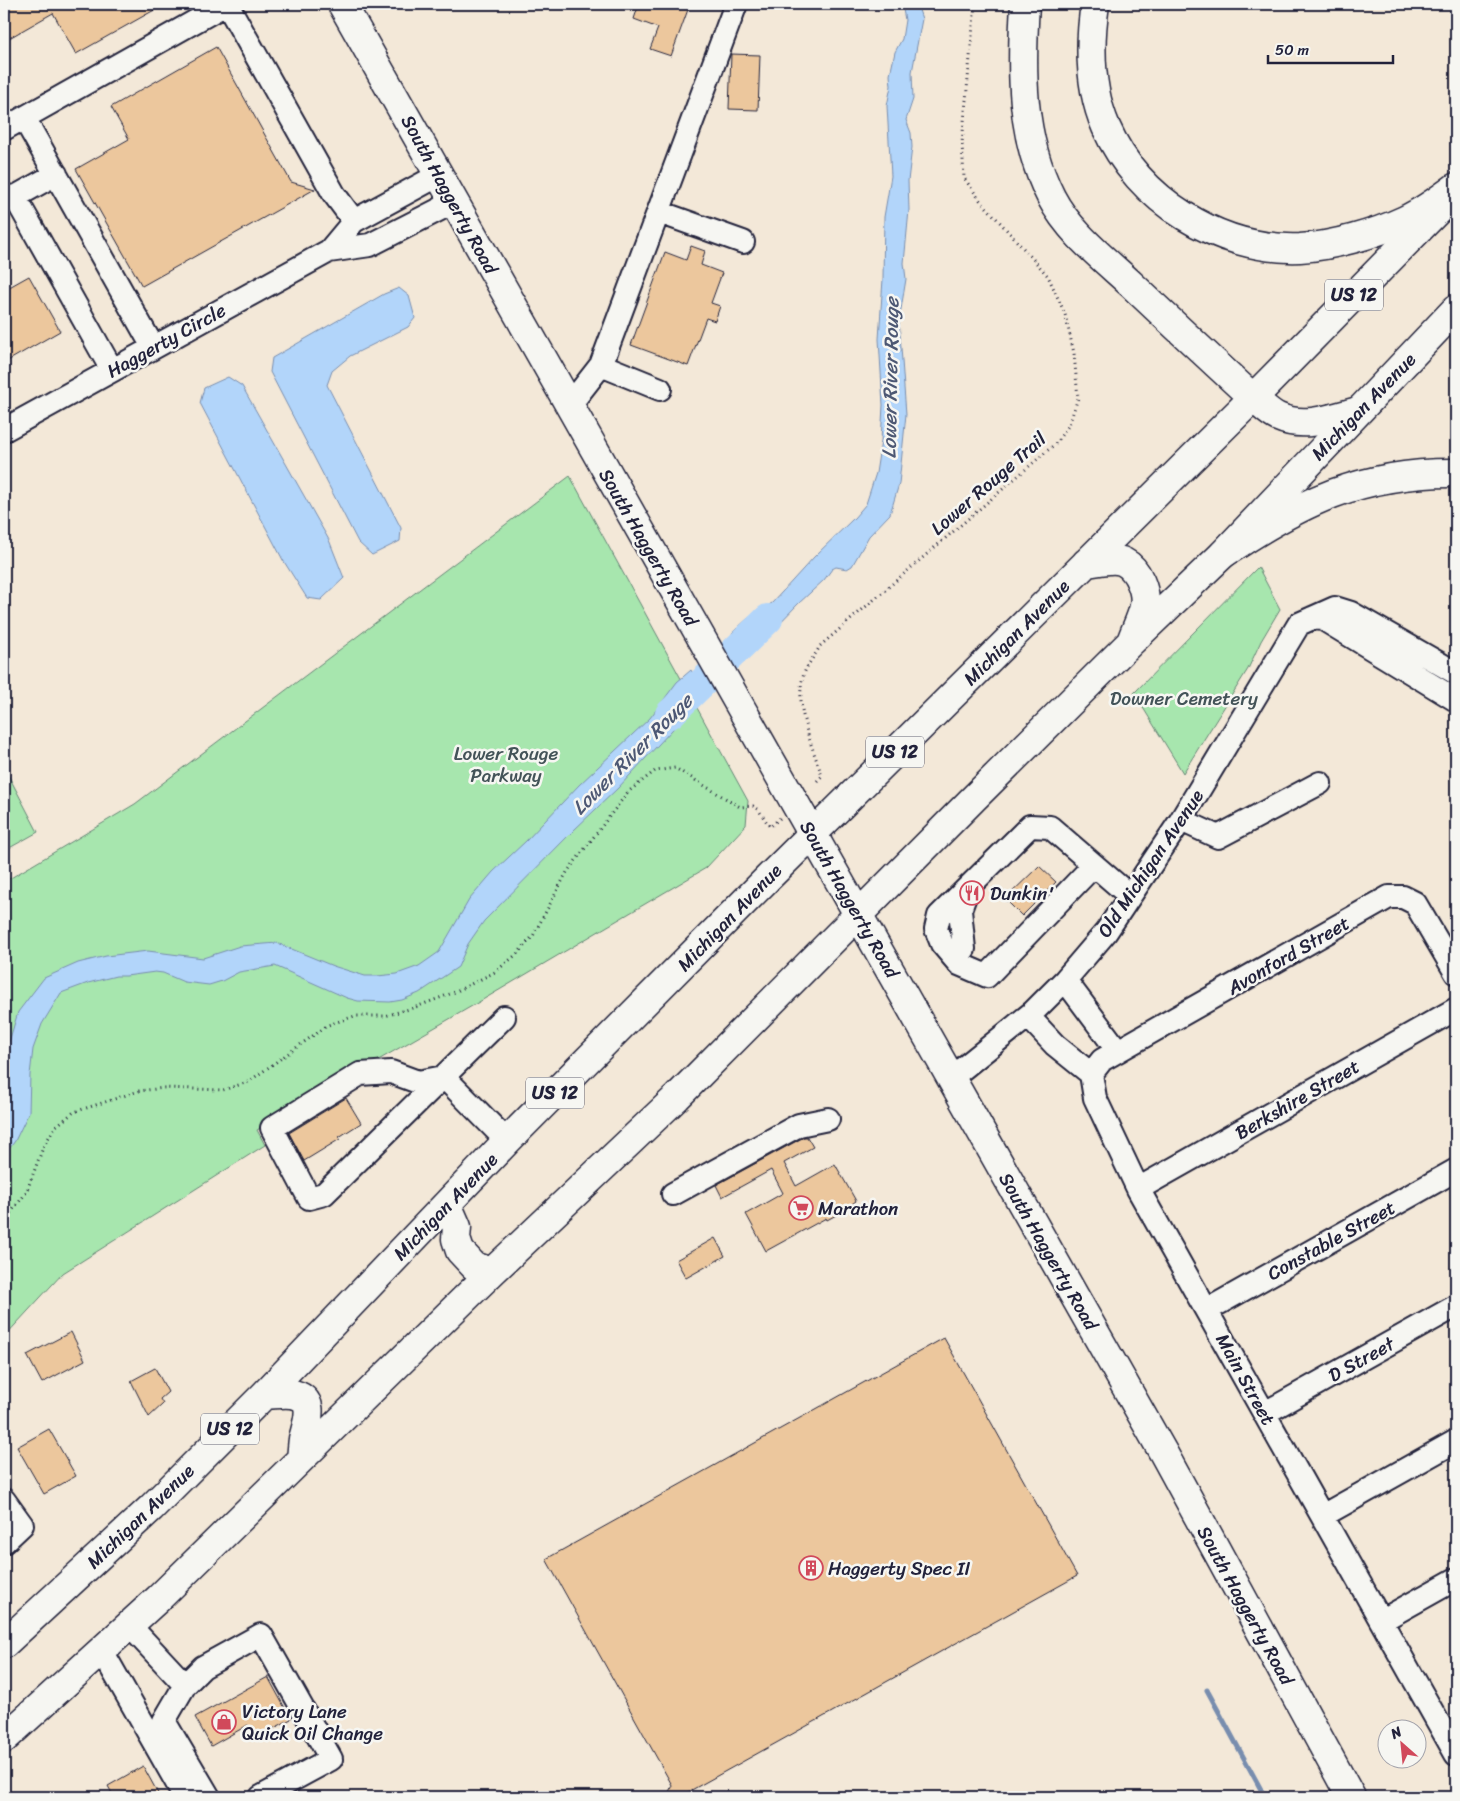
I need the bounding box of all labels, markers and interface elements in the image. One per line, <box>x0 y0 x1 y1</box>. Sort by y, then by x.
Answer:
scale bar <box>1268 32 1392 64</box>
text: 50 m <box>1275 37 1310 63</box>
street label: South Haggerty Road <box>392 108 508 281</box>
road number: US 12 <box>1325 280 1383 310</box>
street label: Haggerty Circle <box>100 294 232 387</box>
water label: Lower River Rouge <box>872 296 909 459</box>
street label: Michigan Avenue <box>1303 344 1424 468</box>
street label: Lower Rouge Trail <box>923 423 1054 543</box>
street label: South Haggerty Road <box>590 462 708 633</box>
street label: Michigan Avenue <box>955 571 1078 694</box>
park label: Downer Cemetery <box>1110 682 1258 715</box>
water label: Lower River Rouge <box>563 684 703 824</box>
road number: US 12 <box>866 736 924 768</box>
park label: Lower Rouge Parkway <box>454 737 558 792</box>
street label: Old Michigan Avenue <box>1088 782 1213 944</box>
street label: South Haggerty Road <box>791 814 909 985</box>
street label: Michigan Avenue <box>669 855 790 979</box>
place label: Dunkin' <box>990 877 1055 910</box>
restaurant icon: Dunkin' <box>959 880 985 906</box>
street label: Avonford Street <box>1220 907 1356 1004</box>
street label: Berkshire Street <box>1228 1050 1366 1149</box>
road number: US 12 <box>526 1078 584 1108</box>
street label: Michigan Avenue <box>385 1144 506 1268</box>
street label: South Haggerty Road <box>990 1166 1108 1337</box>
street label: Constable Street <box>1261 1191 1402 1289</box>
place label: Marathon <box>818 1192 898 1225</box>
supermarket icon: Marathon <box>788 1195 814 1221</box>
street label: Main Street <box>1207 1327 1284 1431</box>
street label: D Street <box>1322 1327 1402 1391</box>
road number: US 12 <box>201 1414 259 1445</box>
street label: Michigan Avenue <box>78 1456 202 1577</box>
street label: South Haggerty Road <box>1188 1519 1304 1692</box>
place label: Haggerty Spec II <box>828 1552 971 1585</box>
building icon: Haggerty Spec II <box>798 1555 824 1581</box>
place label: Victory Lane Quick Oil Change <box>242 1695 383 1750</box>
shop icon: Victory Lane Quick Oil Change <box>211 1709 237 1735</box>
north arrow <box>1378 1718 1428 1768</box>
text: N <box>1385 1719 1407 1747</box>

